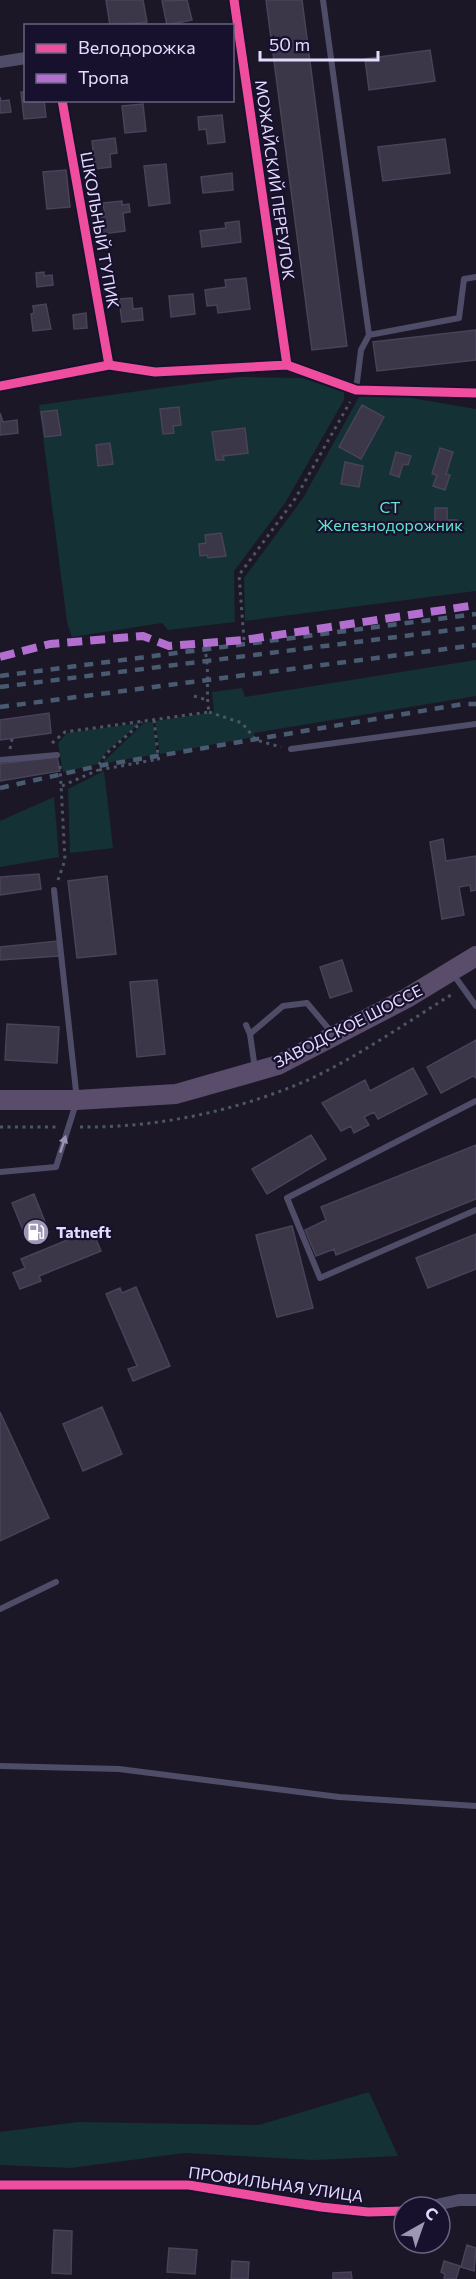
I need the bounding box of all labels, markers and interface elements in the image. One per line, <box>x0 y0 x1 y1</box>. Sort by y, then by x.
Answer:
legend <box>24 24 234 102</box>
scale bar <box>260 24 378 62</box>
text: 50 m <box>269 33 310 55</box>
text: Велодорожка <box>78 36 196 58</box>
text: Тропа <box>78 66 129 88</box>
street label: МОЖАЙСКИЙ ПЕРЕУЛОК <box>252 78 299 282</box>
street label: ШКОЛЬНЫЙ ТУПИК <box>77 150 124 310</box>
park label: СТ Железнодорожник <box>317 497 463 534</box>
street label: ЗАВОДСКОЕ ШОССЕ <box>270 980 425 1071</box>
one-way arrow <box>59 1135 68 1153</box>
fuel station icon: Tatneft <box>21 1217 51 1247</box>
place label: Tatneft <box>56 1222 112 1241</box>
street label: ПРОФИЛЬНАЯ УЛИЦА <box>187 2162 365 2205</box>
north arrow <box>392 2195 452 2255</box>
text: С <box>422 2202 442 2224</box>

